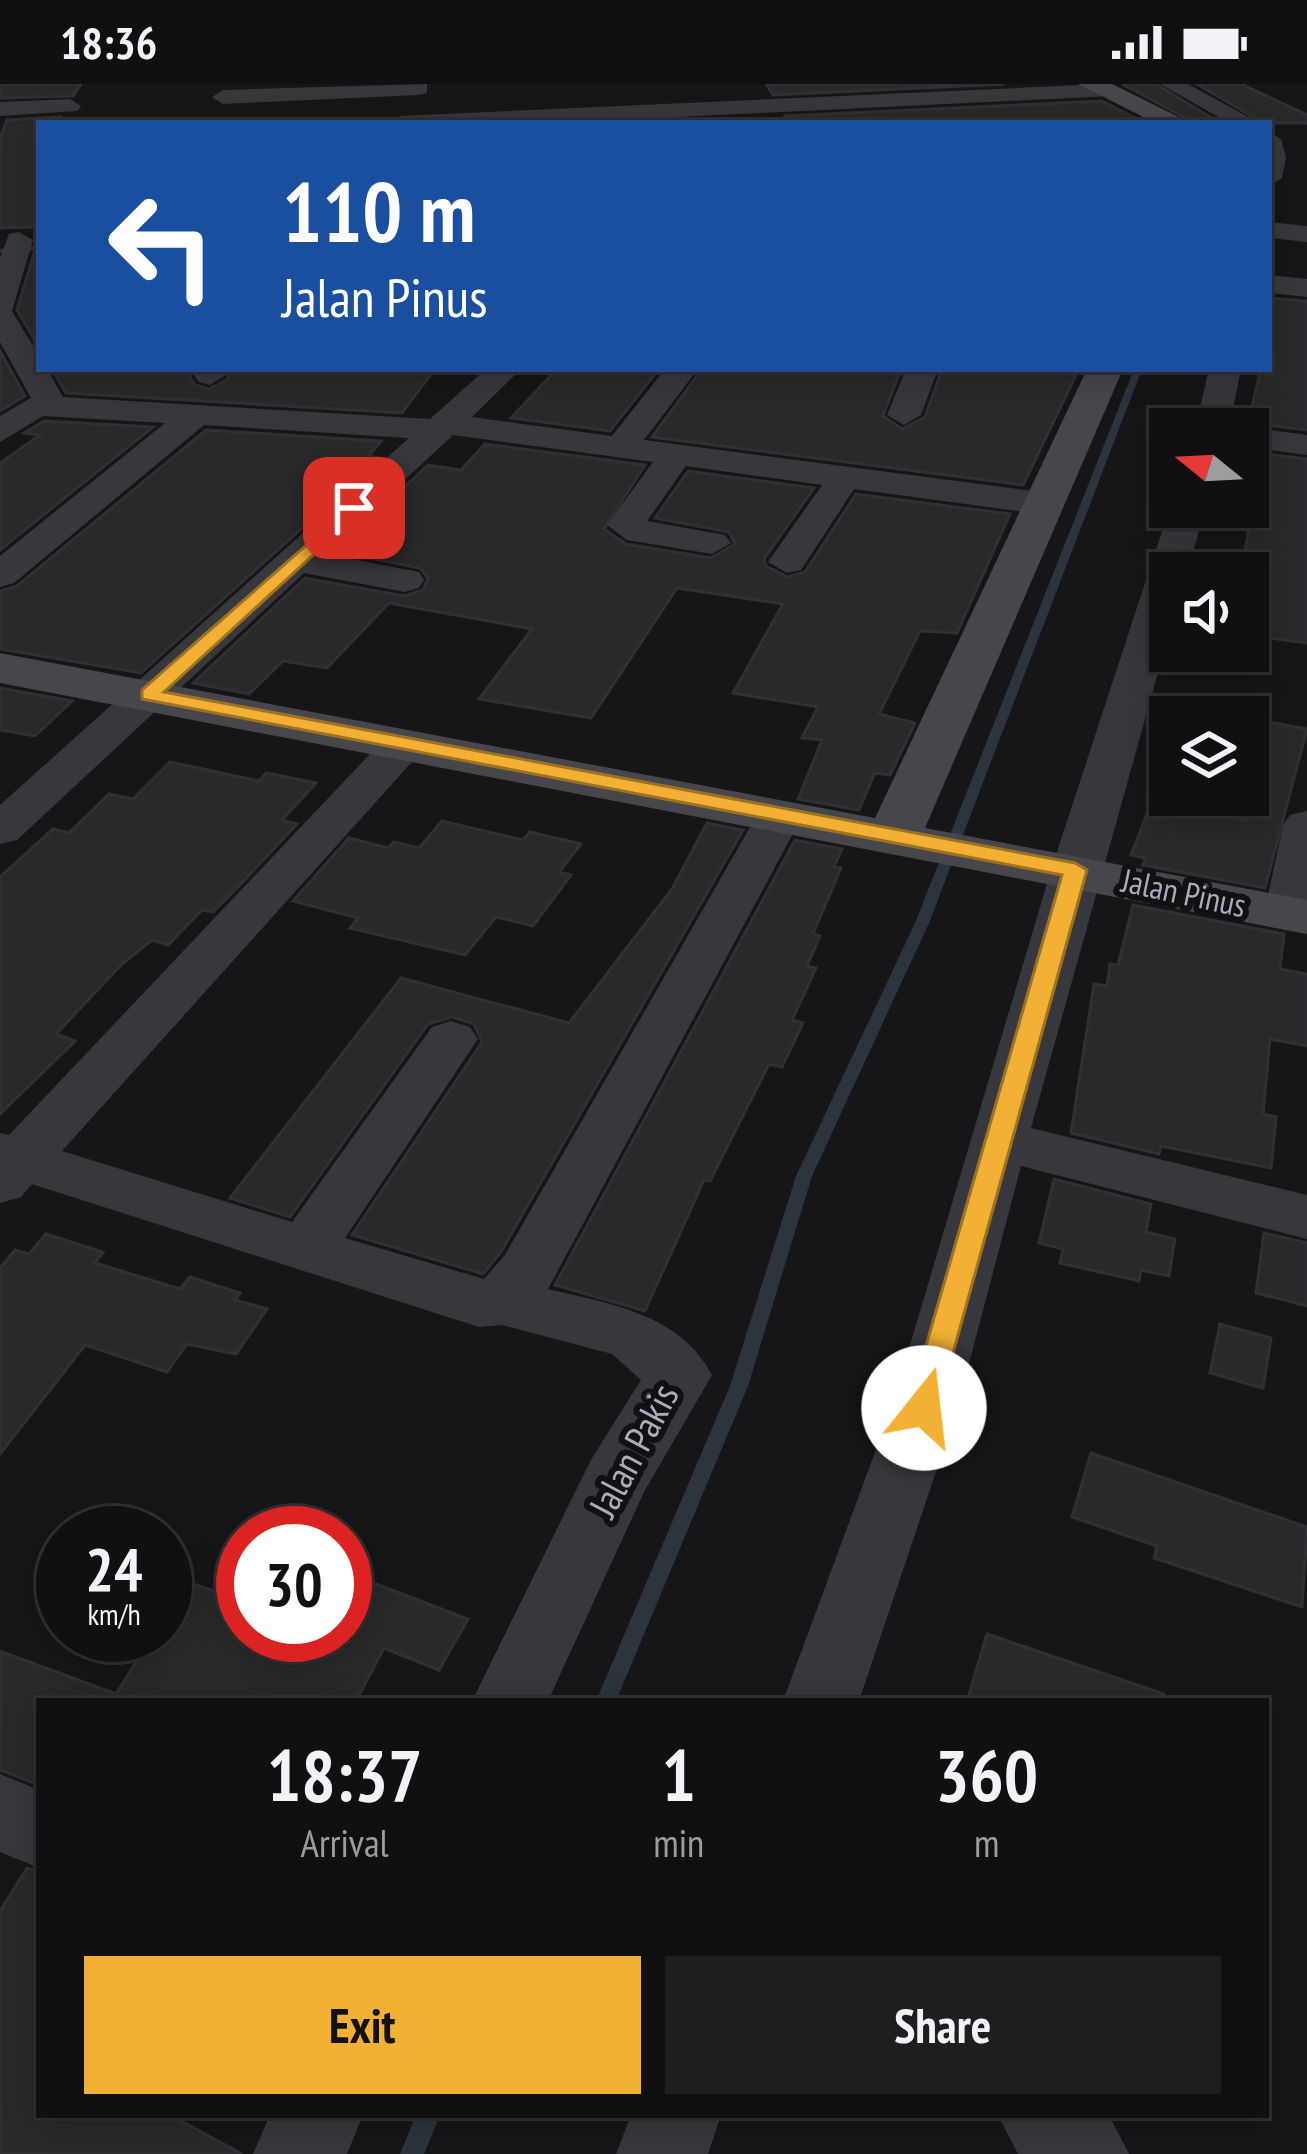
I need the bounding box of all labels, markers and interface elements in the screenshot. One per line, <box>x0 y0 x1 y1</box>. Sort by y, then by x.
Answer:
text: 18:36 <box>60 13 157 71</box>
text: 110 m <box>282 156 475 265</box>
icon: left <box>84 168 240 324</box>
text: Jalan Pinus <box>282 262 487 332</box>
north arrow <box>1149 408 1269 528</box>
map controls <box>1149 408 1269 816</box>
pin <box>303 457 405 559</box>
icon: arrive <box>321 475 387 541</box>
button: sound <box>1149 552 1269 672</box>
button: layers <box>1149 696 1269 816</box>
street label: Jalan Pinus <box>1117 858 1250 926</box>
position arrow <box>861 1345 987 1471</box>
street label: Jalan Pakis <box>576 1374 689 1527</box>
speed limit sign: 30 <box>216 1506 372 1662</box>
text: 24 <box>85 1530 143 1608</box>
text: km/h <box>87 1594 141 1633</box>
text: 18:37 <box>267 1728 423 1821</box>
text: 1 <box>662 1728 696 1821</box>
text: 360 <box>935 1728 1038 1821</box>
text: Arrival <box>301 1817 389 1868</box>
text: min <box>653 1817 704 1868</box>
text: m <box>974 1817 999 1868</box>
button: Exit <box>84 1956 641 2094</box>
button: Share <box>665 1956 1221 2094</box>

